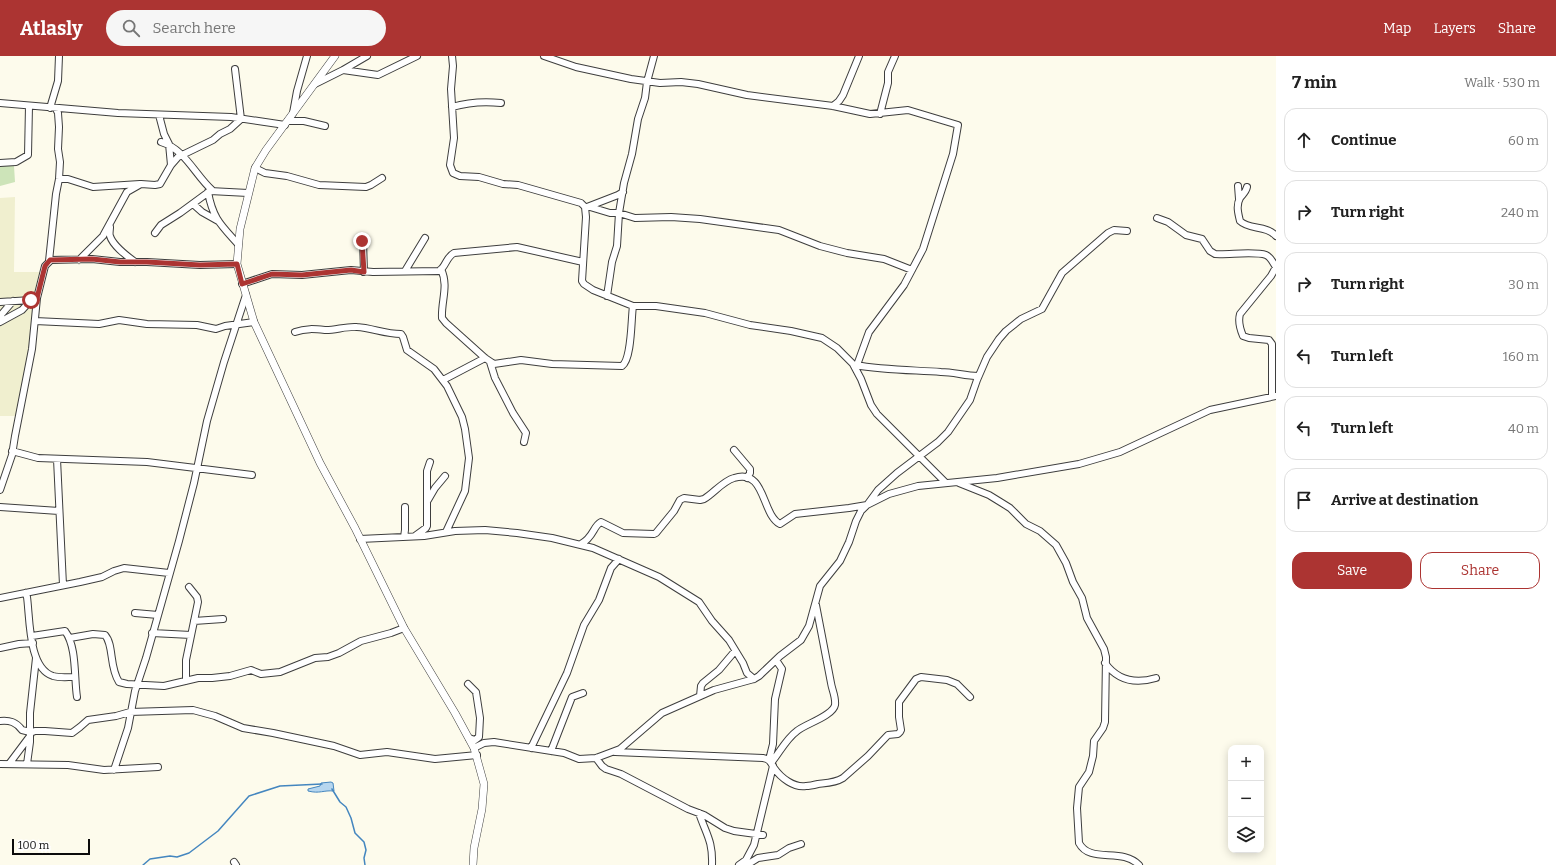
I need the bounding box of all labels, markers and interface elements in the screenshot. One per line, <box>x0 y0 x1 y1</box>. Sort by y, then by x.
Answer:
search box <box>106 10 386 46</box>
text: Atlasly <box>20 17 82 40</box>
icon: search <box>120 17 142 39</box>
text: Search here <box>152 19 236 37</box>
text: Map <box>1383 20 1411 37</box>
text: Layers <box>1433 20 1476 37</box>
text: Share <box>1498 20 1536 37</box>
text: 7 min <box>1292 72 1337 93</box>
text: Walk · 530 m <box>1464 75 1540 90</box>
icon: ahead <box>1293 129 1315 151</box>
text: Continue <box>1331 131 1397 149</box>
text: 60 m <box>1508 133 1539 148</box>
icon: right <box>1293 201 1315 223</box>
text: Turn right <box>1331 203 1404 221</box>
text: 240 m <box>1501 205 1539 220</box>
route end <box>353 232 371 250</box>
icon: right <box>1293 273 1315 295</box>
text: Turn right <box>1331 275 1404 293</box>
text: 30 m <box>1508 277 1539 292</box>
route start <box>22 291 40 309</box>
icon: left <box>1293 345 1315 367</box>
text: Turn left <box>1331 347 1393 365</box>
text: 160 m <box>1503 349 1539 364</box>
icon: left <box>1293 417 1315 439</box>
text: Turn left <box>1331 419 1393 437</box>
text: 40 m <box>1508 421 1539 436</box>
icon: arrive <box>1293 489 1315 511</box>
text: Arrive at destination <box>1331 491 1478 509</box>
button: Save <box>1292 552 1412 589</box>
button: Share <box>1420 552 1540 589</box>
map controls <box>1228 745 1264 853</box>
button: + <box>1228 745 1264 781</box>
button: − <box>1228 781 1264 817</box>
button: layers <box>1228 817 1264 853</box>
scale bar <box>12 837 90 856</box>
text: 100 m <box>18 839 49 852</box>

